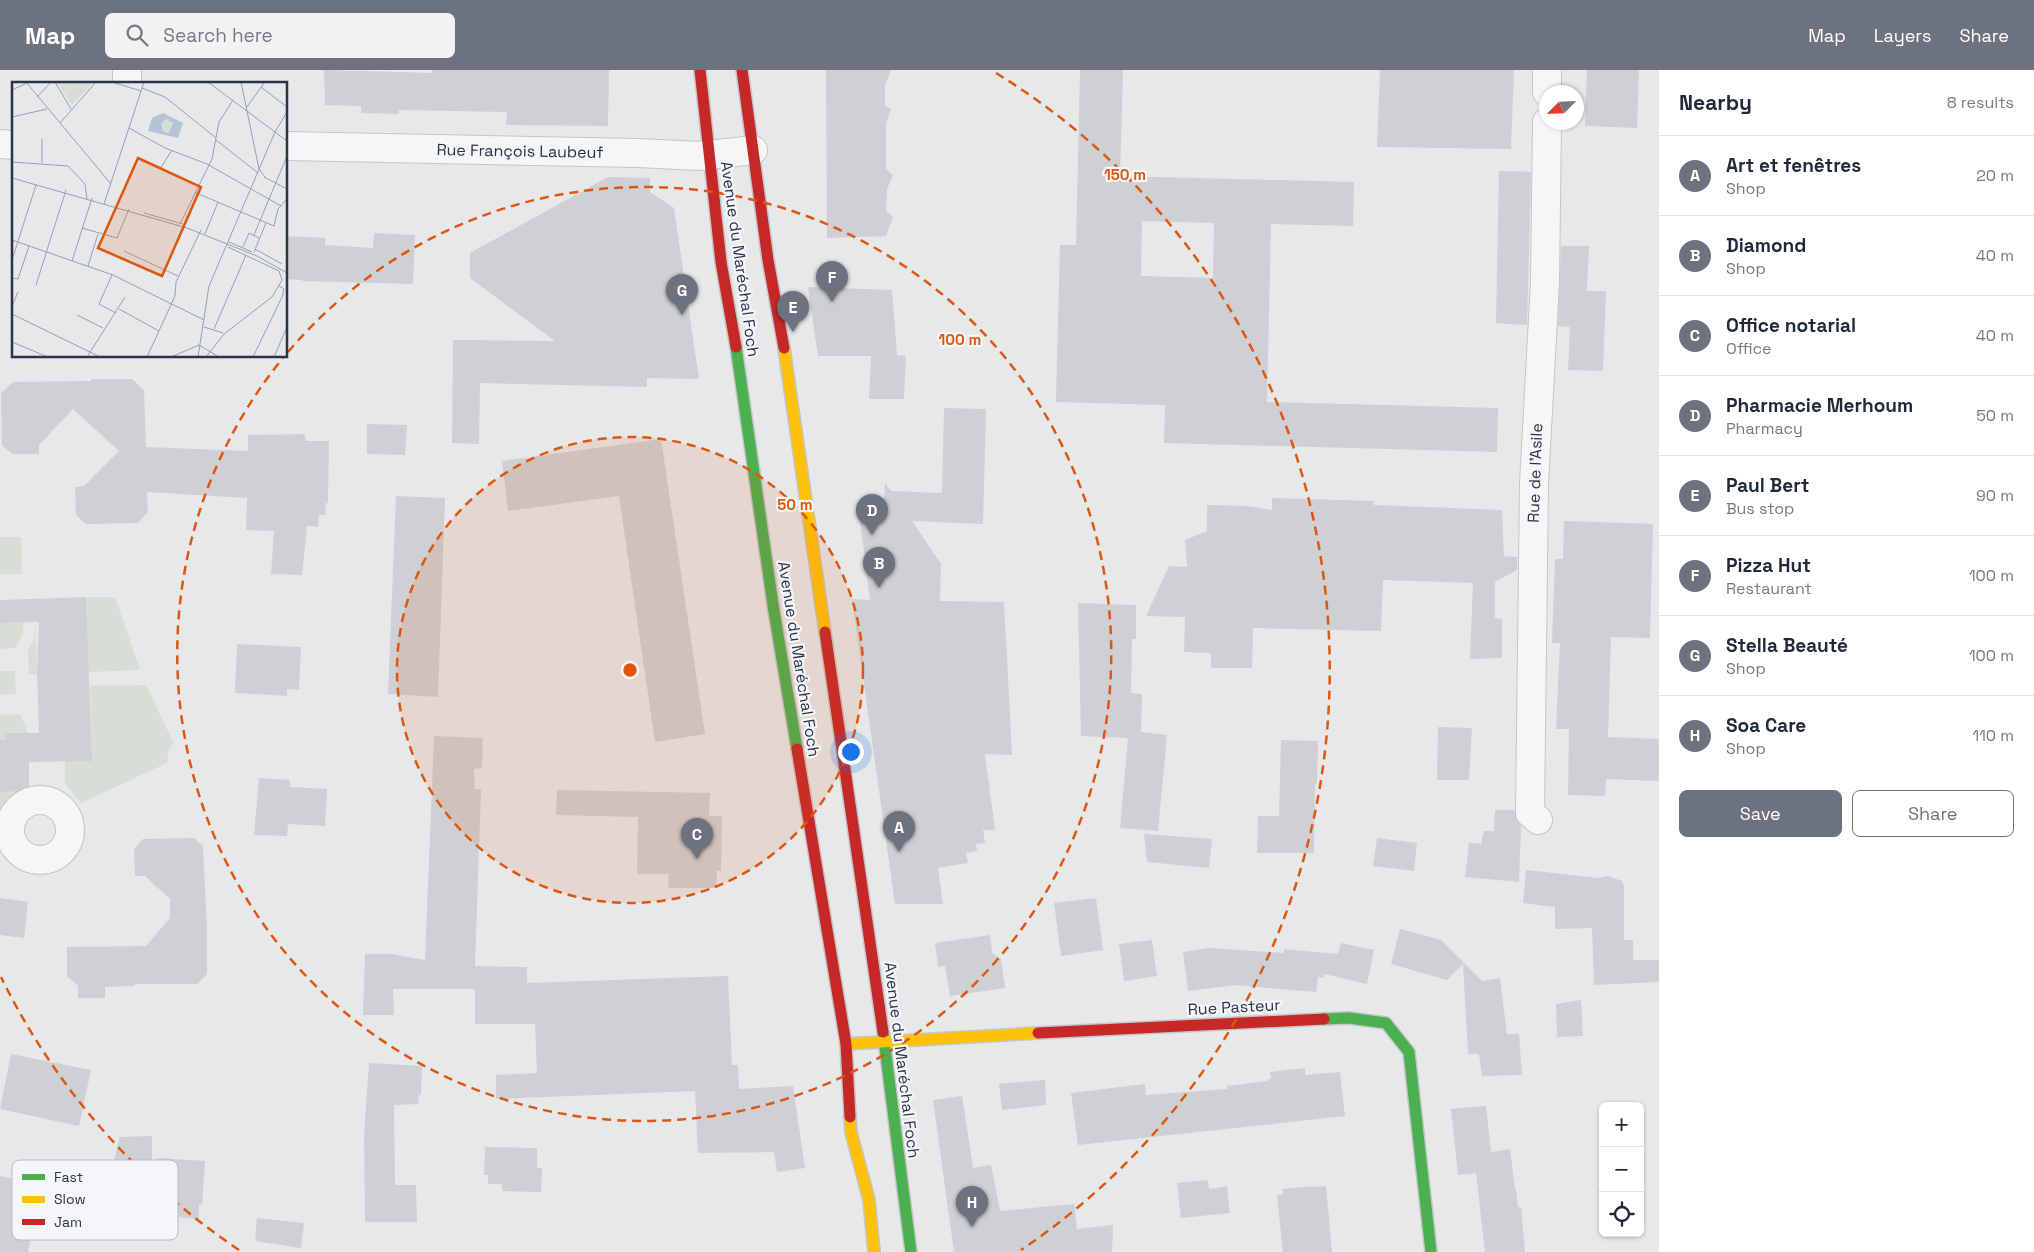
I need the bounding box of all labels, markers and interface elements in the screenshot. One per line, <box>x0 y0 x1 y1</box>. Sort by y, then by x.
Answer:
search box <box>105 13 455 58</box>
text: Map <box>25 20 75 51</box>
icon: search <box>123 21 151 49</box>
text: Search here <box>163 23 273 48</box>
text: Map <box>1808 24 1846 47</box>
text: Layers <box>1874 24 1931 47</box>
text: Share <box>1959 24 2009 47</box>
inset map <box>12 82 288 358</box>
north arrow <box>1539 85 1584 130</box>
text: Nearby <box>1679 89 1752 116</box>
text: 8 results <box>1947 92 2014 113</box>
street label: Rue François Laubeuf <box>436 139 604 163</box>
text: Art et fenêtres <box>1726 153 1861 178</box>
street label: Avenue du Maréchal Foch <box>716 160 764 358</box>
text: 150 m <box>1104 165 1146 184</box>
text: A <box>1690 165 1700 186</box>
text: 20 m <box>1976 165 2014 186</box>
text: Shop <box>1726 178 1766 199</box>
text: Diamond <box>1726 233 1806 258</box>
text: B <box>1690 245 1700 266</box>
text: 40 m <box>1976 245 2014 266</box>
text: Shop <box>1726 258 1766 279</box>
pin: F <box>816 261 848 302</box>
pin: G <box>666 274 698 315</box>
pin: E <box>777 291 809 332</box>
text: Office notarial <box>1726 313 1856 338</box>
text: C <box>1690 325 1700 346</box>
text: 40 m <box>1976 325 2014 346</box>
text: 100 m <box>939 330 981 349</box>
text: Office <box>1726 338 1772 359</box>
text: Pharmacie Merhoum <box>1726 393 1913 418</box>
text: D <box>1690 405 1700 426</box>
text: 50 m <box>1976 405 2014 426</box>
text: Pharmacy <box>1726 418 1803 439</box>
street label: Rue de l'Asile <box>1523 423 1547 523</box>
text: Paul Bert <box>1726 473 1809 498</box>
text: E <box>1691 485 1699 506</box>
text: 90 m <box>1976 485 2014 506</box>
pin: D <box>856 494 888 535</box>
text: 50 m <box>777 495 813 514</box>
text: Bus stop <box>1726 498 1794 519</box>
pin: B <box>863 547 895 588</box>
text: Pizza Hut <box>1726 553 1811 578</box>
street label: Avenue du Maréchal Foch <box>773 560 825 758</box>
text: F <box>1691 565 1699 586</box>
text: 100 m <box>1969 565 2014 586</box>
text: Restaurant <box>1726 578 1812 599</box>
text: Stella Beauté <box>1726 633 1848 658</box>
text: G <box>1690 645 1700 666</box>
text: 100 m <box>1969 645 2014 666</box>
text: Shop <box>1726 658 1766 679</box>
centre of rings <box>621 661 639 679</box>
text: Soa Care <box>1726 713 1806 738</box>
text: H <box>1690 725 1700 746</box>
text: 110 m <box>1972 725 2014 746</box>
text: Shop <box>1726 738 1766 759</box>
your location <box>838 739 864 765</box>
button: Save <box>1679 790 1842 837</box>
button: Share <box>1852 790 2014 837</box>
pin: A <box>883 811 915 852</box>
pin: C <box>681 818 713 859</box>
street label: Avenue du Maréchal Foch <box>880 961 924 1159</box>
street label: Rue Pasteur <box>1187 994 1281 1020</box>
map controls <box>1599 1102 1644 1237</box>
button: + <box>1599 1102 1644 1147</box>
button: − <box>1599 1147 1644 1192</box>
legend <box>12 1160 178 1240</box>
text: Fast <box>54 1168 83 1186</box>
pin: H <box>956 1186 988 1227</box>
text: Slow <box>54 1190 86 1208</box>
button: locate <box>1599 1192 1644 1237</box>
text: Jam <box>54 1213 82 1231</box>

